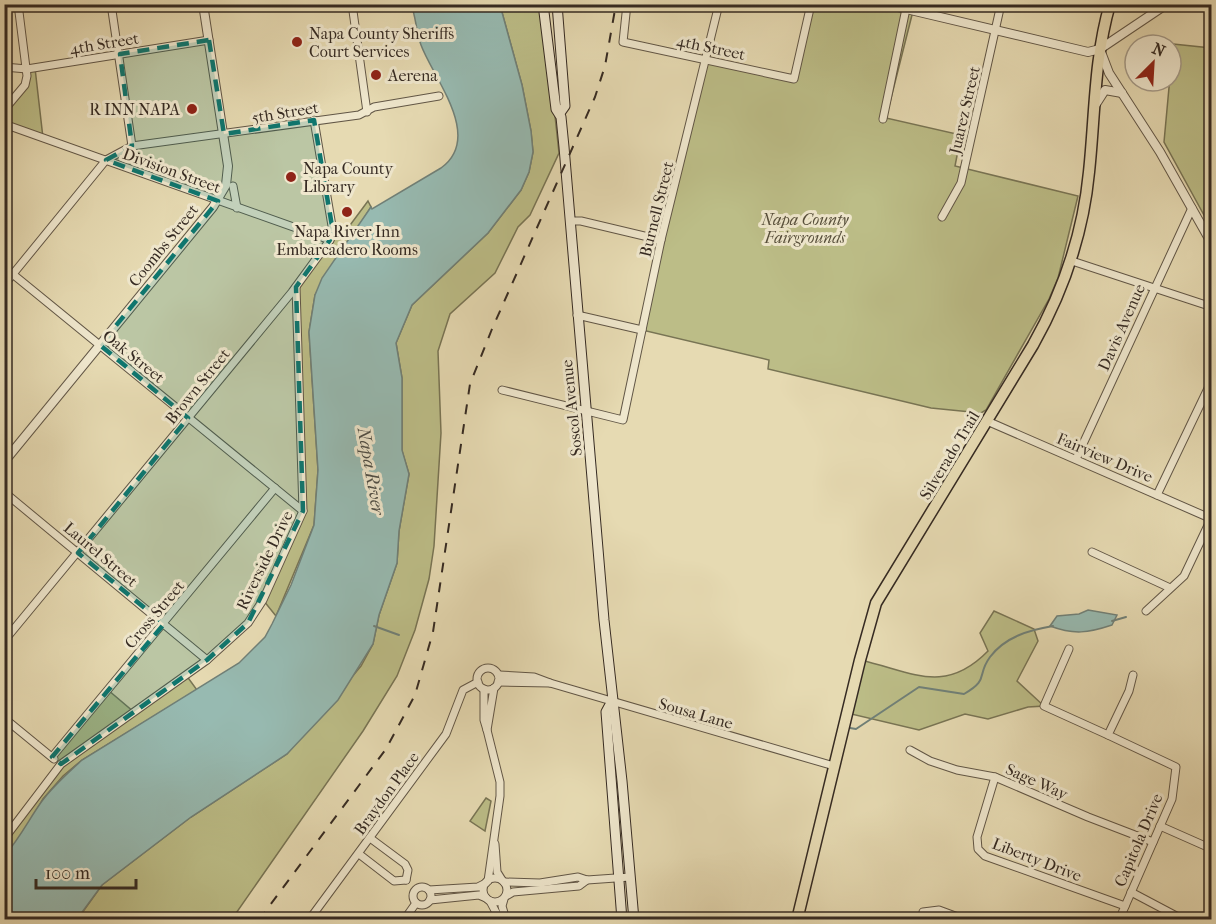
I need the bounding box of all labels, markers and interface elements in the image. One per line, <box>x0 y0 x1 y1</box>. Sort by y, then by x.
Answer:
place label: Napa County Sheriffs Court Services <box>309 24 454 61</box>
street label: 4th Street <box>68 29 140 58</box>
street label: 4th Street <box>675 31 747 64</box>
north arrow <box>1123 33 1183 93</box>
marker: Napa County Sheriffs Court Services <box>290 35 304 49</box>
text: N <box>1149 39 1169 61</box>
street label: Juarez Street <box>945 64 984 158</box>
place label: Aerena <box>387 66 438 85</box>
marker: Aerena <box>369 68 383 82</box>
street label: 5th Street <box>250 98 320 127</box>
place label: R INN NAPA <box>89 100 181 119</box>
marker: R INN NAPA <box>185 102 199 116</box>
street label: Division Street <box>120 144 224 197</box>
place label: Napa County Library <box>303 159 393 196</box>
street label: Burnell Street <box>635 159 678 259</box>
marker: Napa County Library <box>284 170 298 184</box>
street label: Coombs Street <box>125 200 202 290</box>
marker: Napa River Inn Embarcadero Rooms <box>340 205 354 219</box>
park label: Napa County Fairgrounds <box>761 210 849 247</box>
place label: Napa River Inn Embarcadero Rooms <box>276 222 418 259</box>
street label: Davis Avenue <box>1094 281 1149 374</box>
street label: Oak Street <box>99 326 169 387</box>
street label: Brown Street <box>161 344 234 428</box>
street label: Soscol Avenue <box>557 359 586 457</box>
street label: Silverado Trail <box>915 407 984 503</box>
water label: Napa River <box>352 425 389 518</box>
street label: Fairview Drive <box>1054 429 1156 486</box>
street label: Riverside Drive <box>232 507 297 613</box>
street label: Laurel Street <box>60 518 142 591</box>
street label: Cross Street <box>120 576 189 652</box>
street label: Sousa Lane <box>657 694 735 733</box>
street label: Braydon Place <box>350 748 423 839</box>
street label: Sage Way <box>1003 759 1071 804</box>
street label: Capitola Drive <box>1110 791 1167 890</box>
street label: Liberty Drive <box>989 834 1084 885</box>
scale bar <box>36 852 136 890</box>
text: 100 m <box>45 863 90 884</box>

